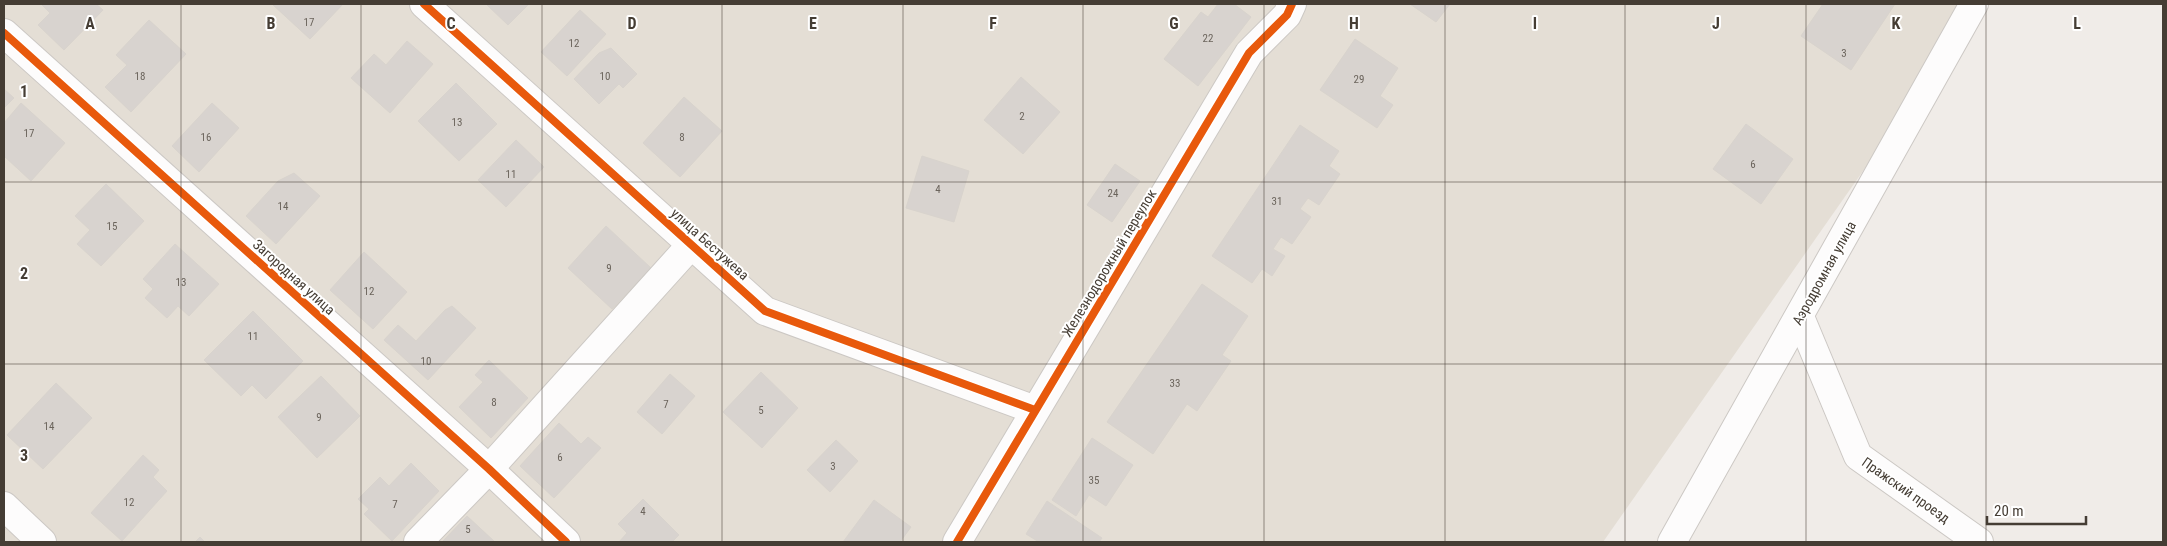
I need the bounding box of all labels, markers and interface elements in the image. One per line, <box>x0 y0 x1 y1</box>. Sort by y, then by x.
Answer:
text: A <box>85 14 95 33</box>
text: B <box>267 14 276 33</box>
text: C <box>446 14 456 33</box>
text: D <box>627 14 637 33</box>
text: E <box>809 14 817 33</box>
text: F <box>989 14 997 33</box>
text: G <box>1169 14 1179 33</box>
text: H <box>1349 14 1359 33</box>
text: I <box>1533 14 1537 33</box>
text: J <box>1712 14 1720 33</box>
text: K <box>1892 14 1901 33</box>
text: L <box>2073 14 2081 33</box>
house number: 17 <box>304 16 314 29</box>
house number: 22 <box>1203 32 1213 45</box>
house number: 12 <box>569 37 579 50</box>
house number: 3 <box>1841 47 1847 60</box>
house number: 18 <box>135 70 145 83</box>
house number: 10 <box>600 70 610 83</box>
house number: 29 <box>1354 73 1364 86</box>
text: 1 <box>20 82 28 101</box>
house number: 2 <box>1019 110 1025 123</box>
house number: 13 <box>452 116 462 129</box>
house number: 17 <box>24 127 34 140</box>
house number: 16 <box>201 131 211 144</box>
house number: 8 <box>679 131 685 144</box>
house number: 6 <box>1750 158 1756 171</box>
house number: 11 <box>506 168 516 181</box>
house number: 4 <box>935 183 941 196</box>
street label: Железнодорожный переулок <box>1059 186 1160 340</box>
house number: 24 <box>1108 187 1119 200</box>
house number: 31 <box>1272 195 1282 208</box>
house number: 14 <box>278 200 289 213</box>
street label: улица Бестужева <box>668 205 752 283</box>
street label: Аэродромная улица <box>1789 218 1859 328</box>
house number: 15 <box>107 220 117 233</box>
street label: Загородная улица <box>250 236 338 318</box>
house number: 9 <box>606 262 612 275</box>
text: 2 <box>20 264 28 283</box>
house number: 13 <box>176 276 186 289</box>
house number: 12 <box>364 285 374 298</box>
house number: 11 <box>248 330 258 343</box>
house number: 10 <box>421 355 431 368</box>
house number: 33 <box>1170 377 1180 390</box>
house number: 8 <box>491 396 497 409</box>
house number: 7 <box>663 398 669 411</box>
house number: 5 <box>758 404 764 417</box>
house number: 9 <box>316 411 322 424</box>
house number: 14 <box>44 420 55 433</box>
text: 3 <box>20 446 28 465</box>
house number: 6 <box>557 451 563 464</box>
street label: Пражский проезд <box>1859 454 1953 527</box>
house number: 3 <box>830 460 836 473</box>
house number: 35 <box>1089 474 1099 487</box>
scale bar <box>1987 494 2086 526</box>
house number: 12 <box>124 496 134 509</box>
house number: 7 <box>392 498 398 511</box>
text: 20 m <box>1994 502 2024 520</box>
house number: 4 <box>640 505 646 518</box>
house number: 5 <box>465 523 471 536</box>

